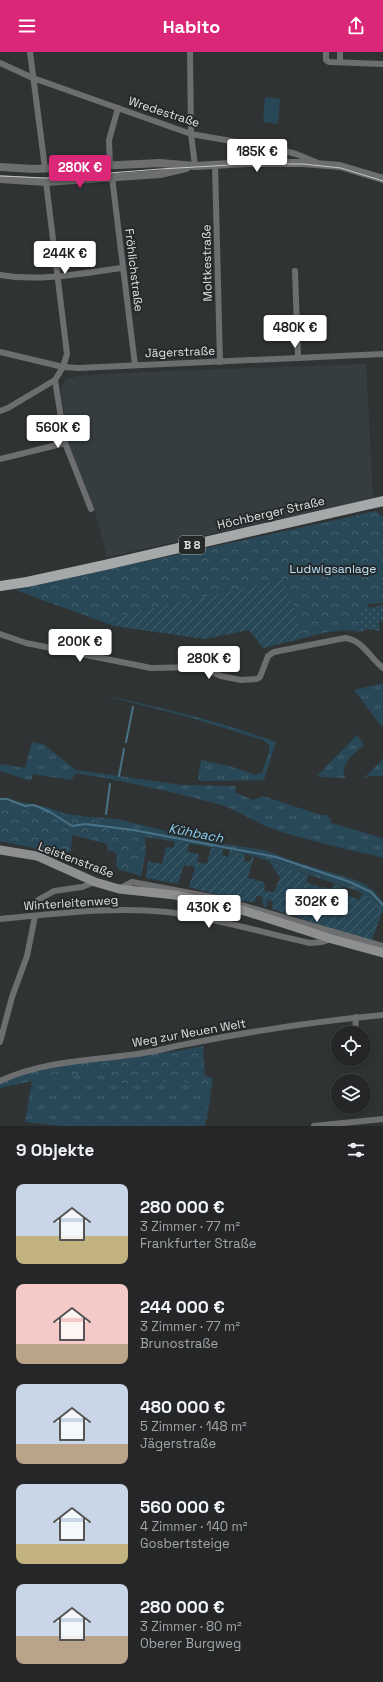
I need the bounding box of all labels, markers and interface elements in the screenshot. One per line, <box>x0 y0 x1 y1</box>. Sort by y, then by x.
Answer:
icon: menu <box>16 15 38 37</box>
text: Habito <box>163 15 220 38</box>
icon: share <box>345 15 367 37</box>
street label: Wredestraße <box>126 93 202 131</box>
pin: 185K € <box>224 139 290 173</box>
text: 185K € <box>236 143 278 160</box>
pin: 280K € <box>47 155 113 189</box>
text: 280K € <box>58 159 102 176</box>
street label: Moltkestraße <box>198 224 216 302</box>
street label: Fröhlichstraße <box>121 228 147 312</box>
pin: 244K € <box>32 241 98 275</box>
text: 244K € <box>43 245 87 262</box>
pin: 480K € <box>262 315 328 349</box>
text: 480K € <box>273 319 317 336</box>
street label: Jägerstraße <box>145 343 215 361</box>
pin: 560K € <box>25 415 91 449</box>
text: 560K € <box>36 419 80 436</box>
street label: Höchberger Straße <box>216 493 326 533</box>
road number: B 8 <box>179 536 205 554</box>
park label: Ludwigsanlage <box>290 561 376 577</box>
pin: 200K € <box>47 629 113 663</box>
text: 200K € <box>58 633 102 650</box>
pin: 280K € <box>176 646 242 680</box>
text: 280K € <box>187 650 231 667</box>
water label: Kühbach <box>167 819 226 847</box>
street label: Leistenstraße <box>36 838 116 882</box>
pin: 302K € <box>284 889 350 923</box>
street label: Winterleitenweg <box>23 892 119 914</box>
text: 302K € <box>295 893 339 910</box>
pin: 430K € <box>176 895 242 929</box>
text: 430K € <box>187 899 231 916</box>
street label: Weg zur Neuen Welt <box>131 1015 247 1051</box>
map controls <box>331 1026 371 1114</box>
button: locate <box>331 1026 371 1066</box>
button: layers <box>331 1074 371 1114</box>
text: 9 Objekte <box>16 1139 94 1161</box>
icon: filters <box>345 1139 367 1161</box>
text: 280 000 € <box>140 1196 225 1218</box>
icon: home <box>48 1200 96 1248</box>
text: 3 Zimmer · 77 m² <box>140 1218 240 1235</box>
text: Frankfurter Straße <box>140 1235 256 1252</box>
text: 244 000 € <box>140 1296 225 1318</box>
icon: home <box>48 1300 96 1348</box>
text: 3 Zimmer · 77 m² <box>140 1318 240 1335</box>
text: Brunostraße <box>140 1335 218 1352</box>
text: 480 000 € <box>140 1396 225 1418</box>
icon: home <box>48 1400 96 1448</box>
text: 5 Zimmer · 148 m² <box>140 1418 247 1435</box>
text: Jägerstraße <box>140 1435 216 1452</box>
text: 560 000 € <box>140 1496 225 1518</box>
icon: home <box>48 1500 96 1548</box>
text: 4 Zimmer · 140 m² <box>140 1518 247 1535</box>
text: Gosbertsteige <box>140 1535 230 1552</box>
text: 280 000 € <box>140 1596 225 1618</box>
icon: home <box>48 1600 96 1648</box>
text: 3 Zimmer · 80 m² <box>140 1618 242 1635</box>
text: Oberer Burgweg <box>140 1635 241 1652</box>

